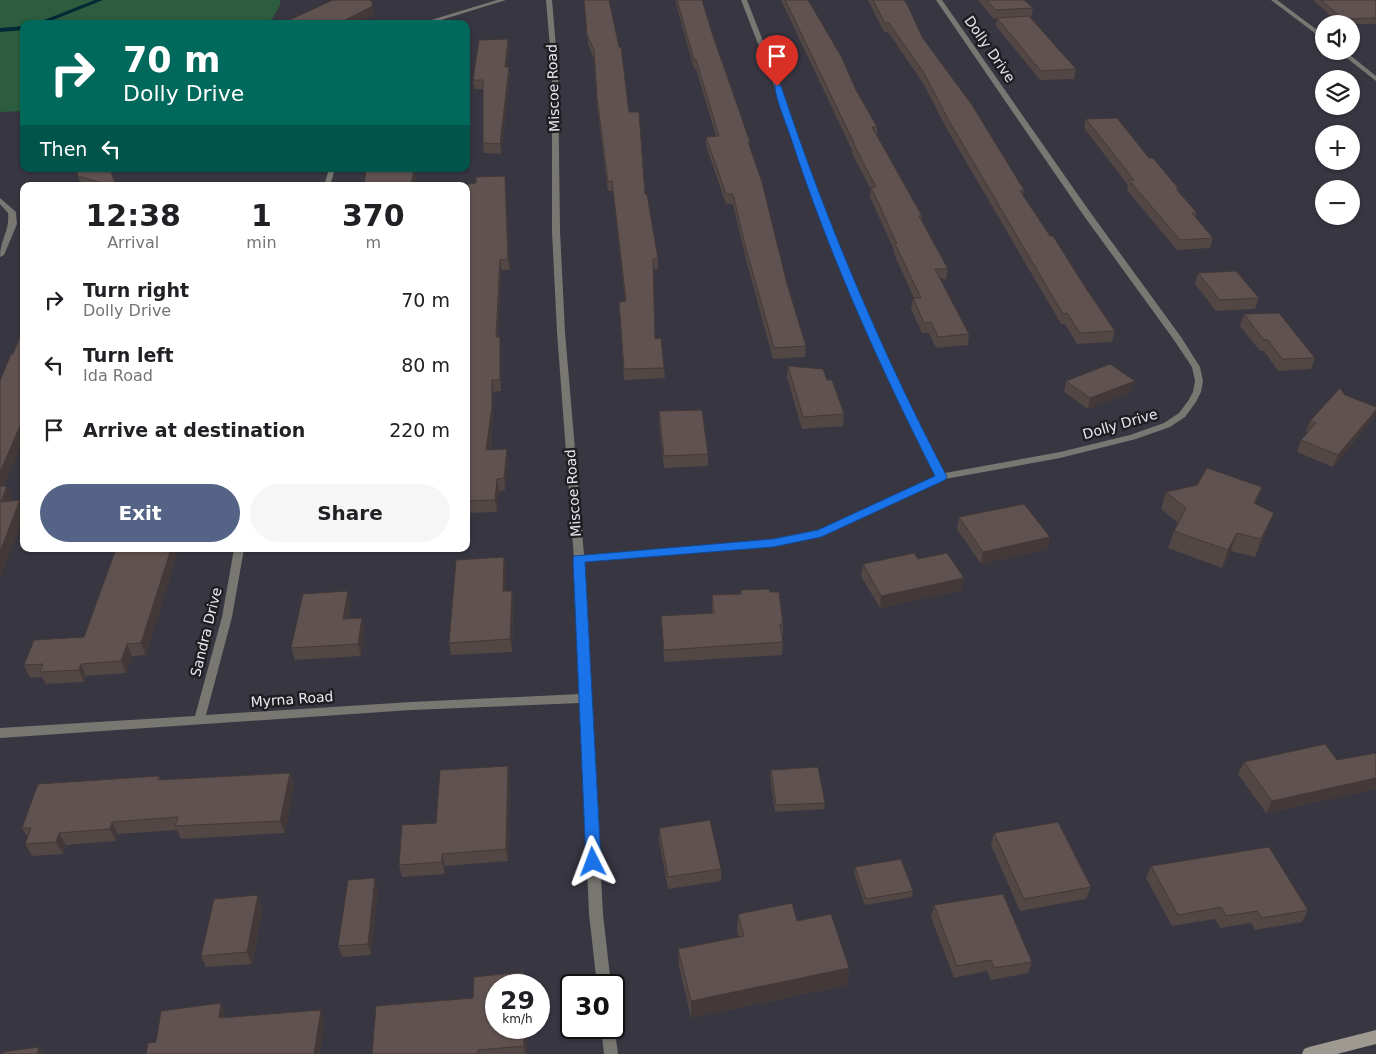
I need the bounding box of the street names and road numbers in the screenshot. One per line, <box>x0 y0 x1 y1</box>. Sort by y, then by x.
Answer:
street label: Dolly Drive <box>961 13 1019 85</box>
street label: Miscoe Road <box>543 44 563 132</box>
street label: Dolly Drive <box>1081 406 1159 442</box>
street label: Miscoe Road <box>562 449 584 537</box>
street label: Sandra Drive <box>187 586 225 678</box>
street label: Myrna Road <box>250 688 334 710</box>

